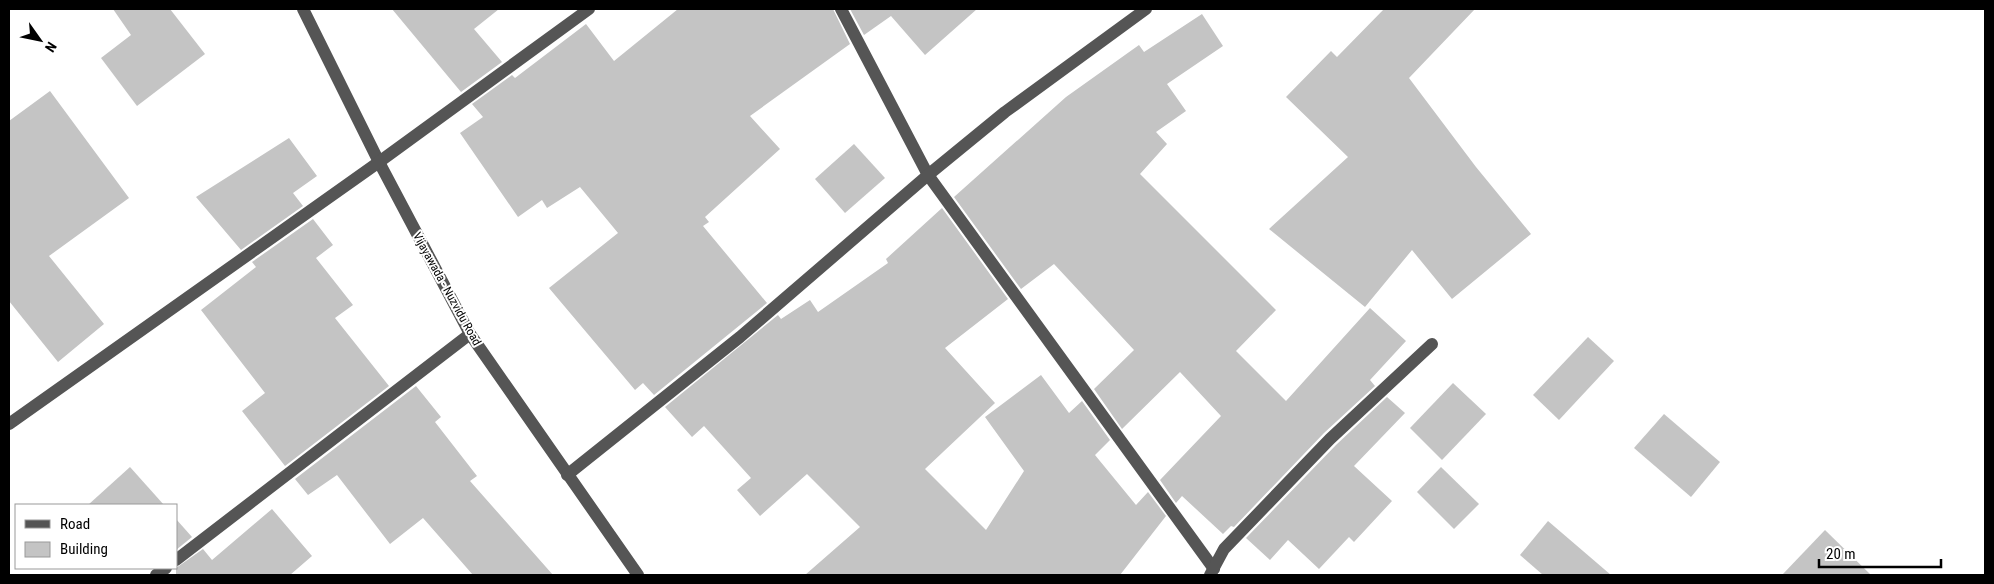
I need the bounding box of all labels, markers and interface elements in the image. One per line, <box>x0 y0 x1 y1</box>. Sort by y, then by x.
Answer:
north arrow <box>15 15 65 65</box>
text: N <box>42 39 60 55</box>
street label: Vijayawada - Nuzvidu Road <box>410 230 484 348</box>
legend <box>15 504 178 569</box>
text: Road <box>60 515 90 533</box>
scale bar <box>1819 536 1942 568</box>
text: Building <box>60 540 108 558</box>
text: 20 m <box>1826 545 1856 563</box>

